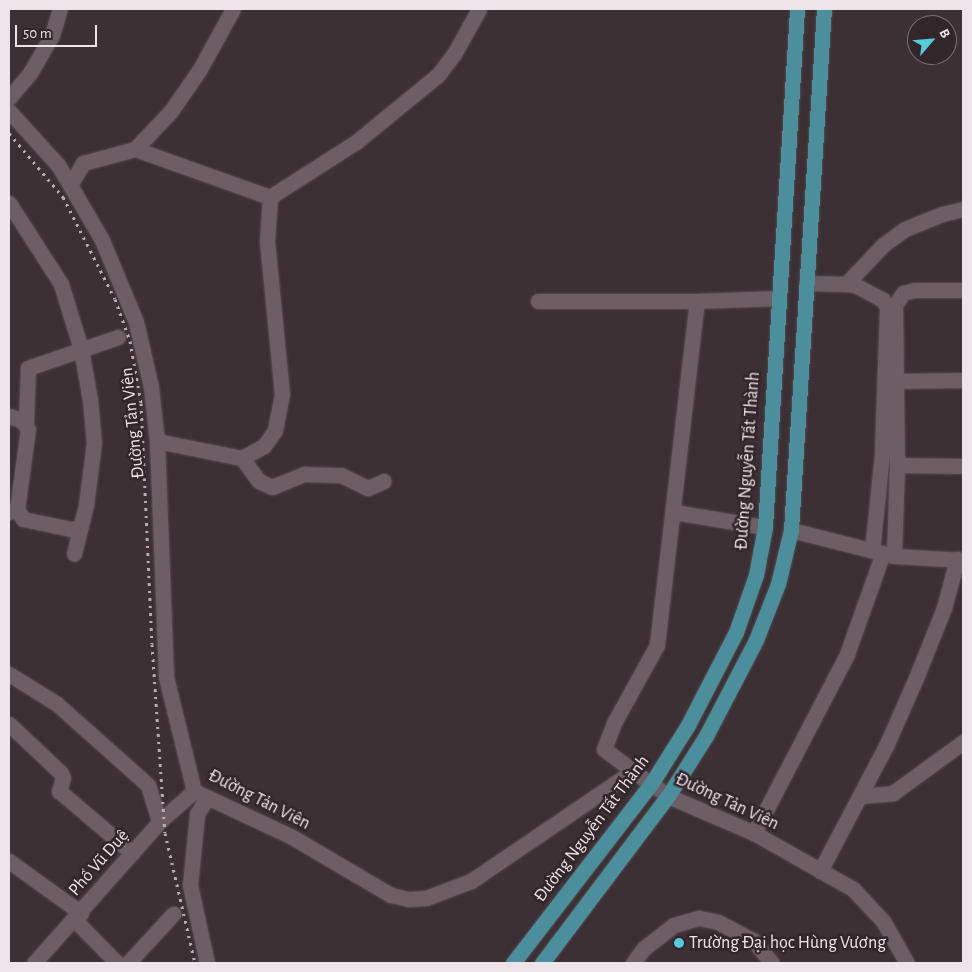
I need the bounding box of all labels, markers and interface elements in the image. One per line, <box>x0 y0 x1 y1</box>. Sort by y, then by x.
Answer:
scale bar <box>18 15 100 47</box>
north arrow <box>907 15 957 65</box>
text: 50 m <box>23 26 52 41</box>
text: B <box>936 27 953 40</box>
street label: Đường Tản Viên <box>116 366 150 480</box>
street label: Đường Nguyễn Tất Thành <box>731 371 765 551</box>
street label: Đường Nguyễn Tất Thành <box>530 751 654 907</box>
street label: Đường Tản Viên <box>204 765 314 835</box>
street label: Đường Tản Viên <box>672 769 782 835</box>
street label: Phố Vũ Duệ <box>64 825 134 901</box>
place label: Trường Đại học Hùng Vương <box>689 932 886 954</box>
marker: Trường Đại học Hùng Vương <box>673 937 685 949</box>

